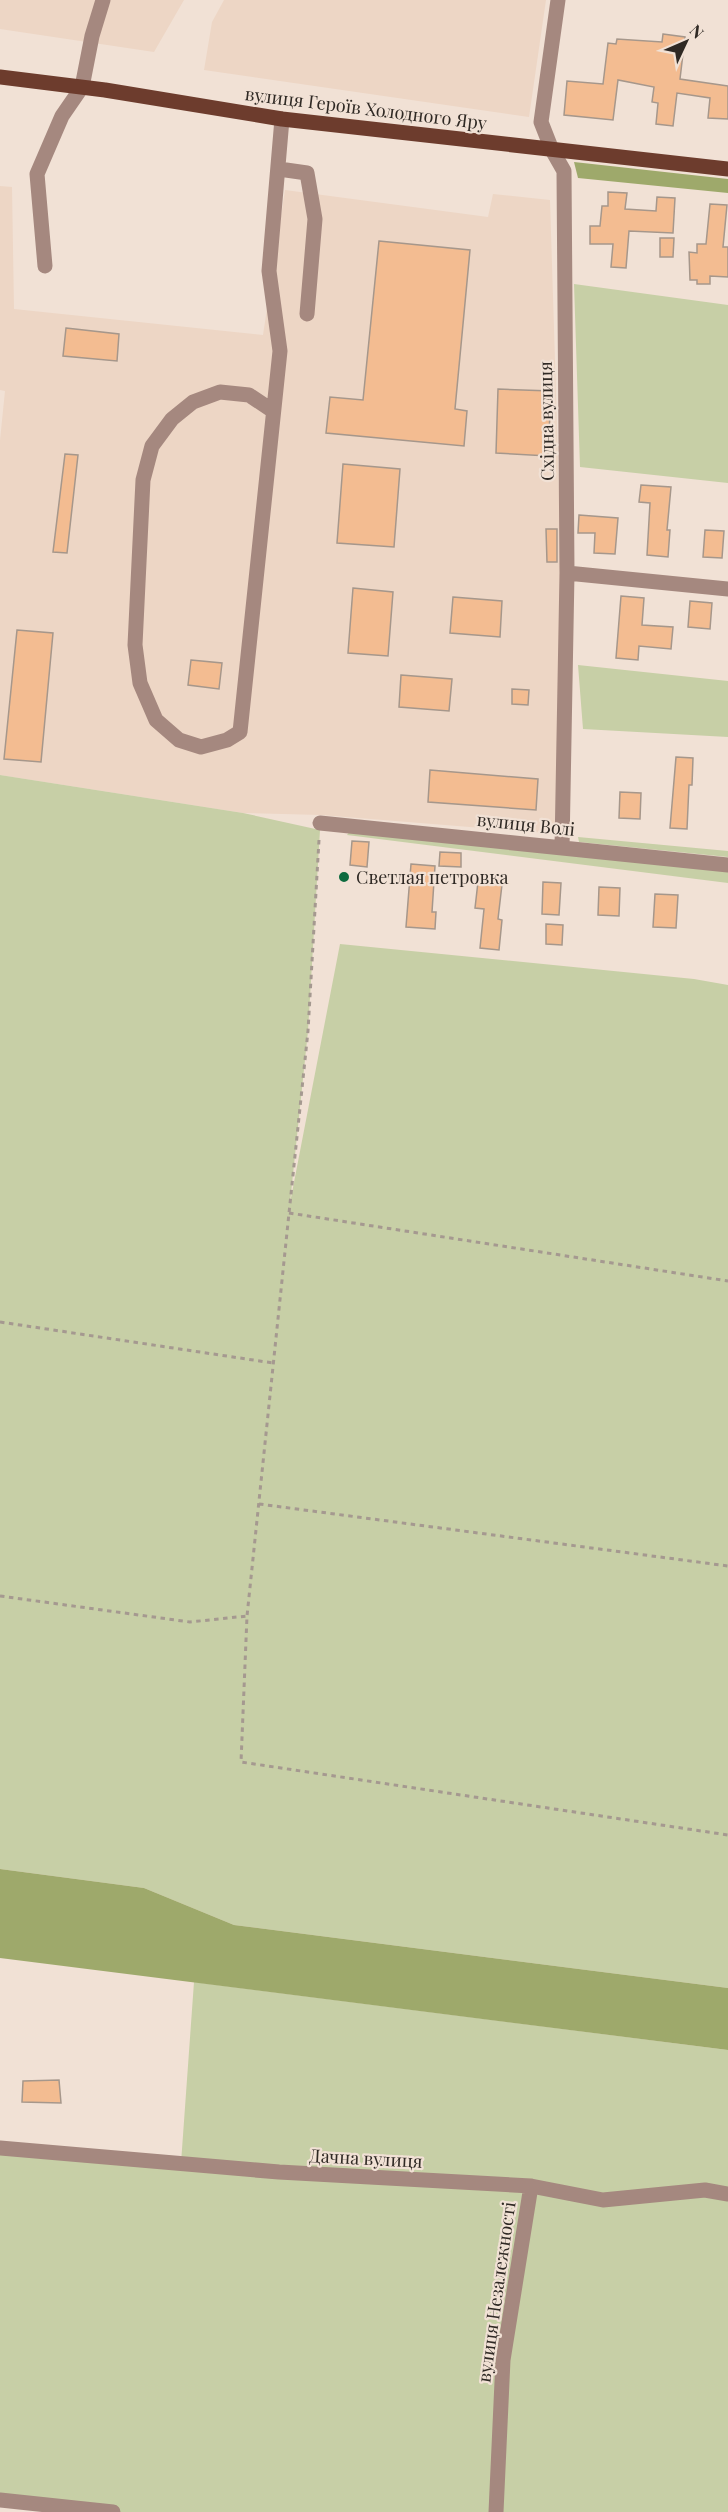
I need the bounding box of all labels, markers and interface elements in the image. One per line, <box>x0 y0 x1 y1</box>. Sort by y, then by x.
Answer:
north arrow <box>656 12 716 72</box>
text: N <box>686 20 709 43</box>
street label: вулиця Героїв Холодного Яру <box>244 81 488 135</box>
street label: Східна вулиця <box>533 361 559 481</box>
street label: вулиця Волі <box>476 807 576 841</box>
place label: Светлая петровка <box>356 865 509 889</box>
marker: Светлая петровка <box>337 870 351 884</box>
street label: Дачна вулиця <box>309 2143 423 2173</box>
street label: вулиця Незалежності <box>471 2200 521 2384</box>

